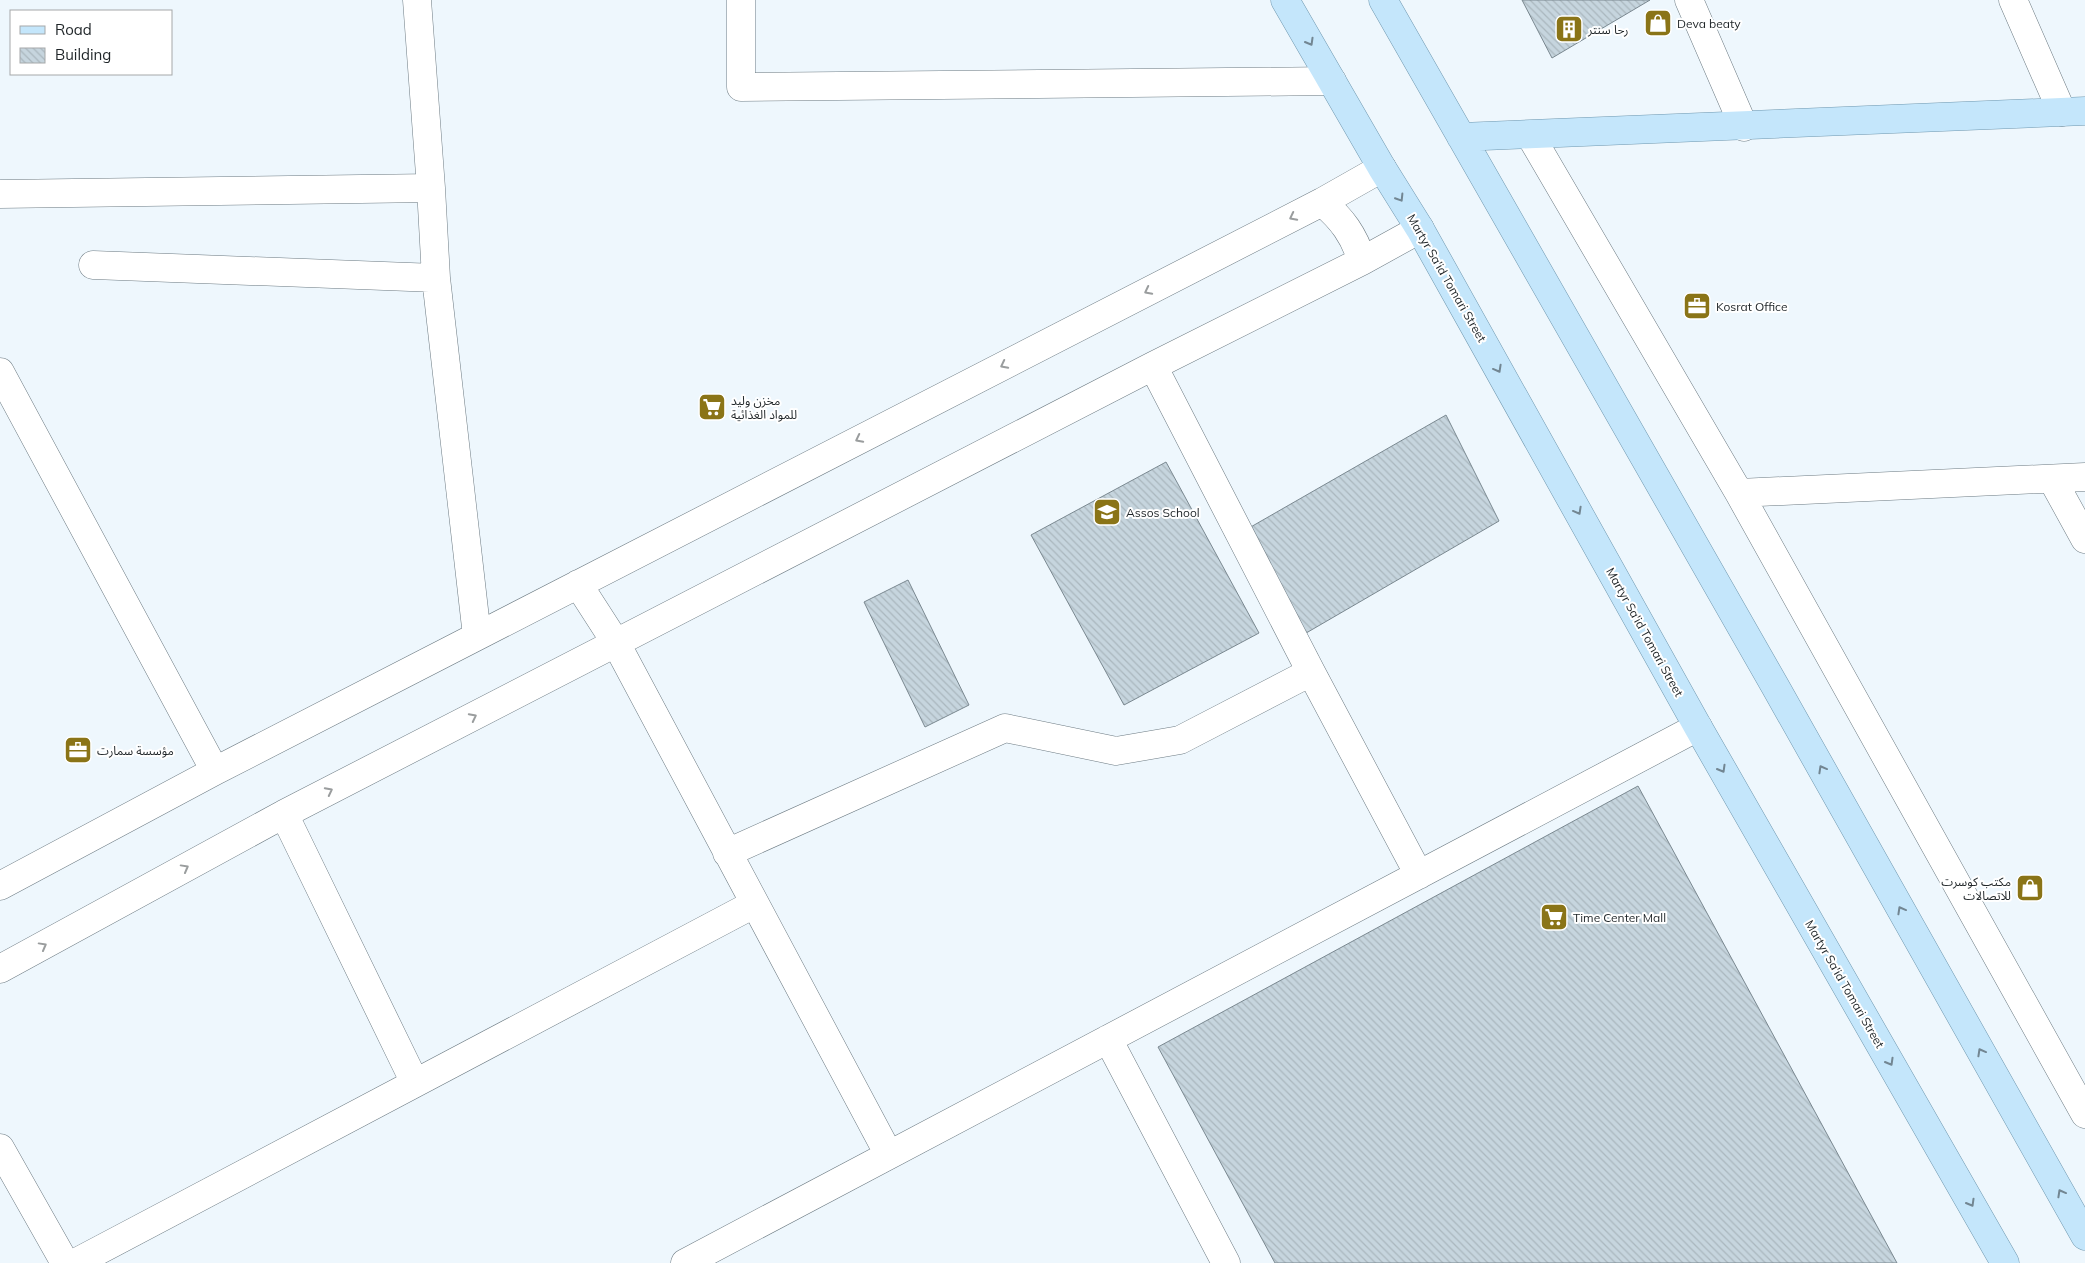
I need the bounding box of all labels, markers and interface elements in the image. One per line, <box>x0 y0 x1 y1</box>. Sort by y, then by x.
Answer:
shop icon: Deva beaty <box>1643 8 1673 38</box>
legend <box>10 10 172 75</box>
building icon: رحا سنتر <box>1554 14 1584 44</box>
place label: Deva beaty <box>1677 16 1741 31</box>
text: Road <box>55 20 92 39</box>
place label: رحا سنتر <box>1587 22 1628 37</box>
one-way arrow <box>1303 37 1313 46</box>
text: Building <box>55 45 111 64</box>
one-way arrow <box>1394 192 1404 201</box>
one-way arrow <box>1289 211 1298 221</box>
street label: Martyr Sa'id Tomari Street <box>1404 211 1490 345</box>
one-way arrow <box>1144 285 1153 295</box>
office icon: Kosrat Office <box>1682 291 1712 321</box>
place label: Kosrat Office <box>1716 299 1787 314</box>
one-way arrow <box>1000 359 1009 369</box>
one-way arrow <box>1492 364 1502 373</box>
supermarket icon: مخزن وليد للمواد الغذائية <box>697 392 727 422</box>
place label: مخزن وليد للمواد الغذائية <box>731 393 797 422</box>
one-way arrow <box>855 433 864 443</box>
school or university icon: Assos School <box>1092 497 1122 527</box>
place label: Assos School <box>1126 505 1200 520</box>
one-way arrow <box>1571 506 1581 515</box>
street label: Martyr Sa'id Tomari Street <box>1603 565 1687 699</box>
one-way arrow <box>468 713 477 723</box>
office icon: مؤسسة سمارت <box>63 735 93 765</box>
place label: مؤسسة سمارت <box>97 743 174 758</box>
one-way arrow <box>1716 763 1726 772</box>
one-way arrow <box>1818 765 1828 774</box>
one-way arrow <box>323 787 332 797</box>
one-way arrow <box>180 864 189 874</box>
shop icon: مكتب كوسرت للاتصالات <box>2015 873 2045 903</box>
place label: مكتب كوسرت للاتصالات <box>1941 874 2011 903</box>
supermarket icon: Time Center Mall <box>1539 902 1569 932</box>
one-way arrow <box>1898 907 1908 916</box>
place label: Time Center Mall <box>1573 910 1666 925</box>
street label: Martyr Sa'id Tomari Street <box>1802 917 1888 1051</box>
one-way arrow <box>37 942 46 952</box>
one-way arrow <box>1978 1048 1988 1057</box>
one-way arrow <box>1884 1056 1894 1065</box>
one-way arrow <box>2057 1190 2067 1199</box>
one-way arrow <box>1964 1197 1974 1206</box>

